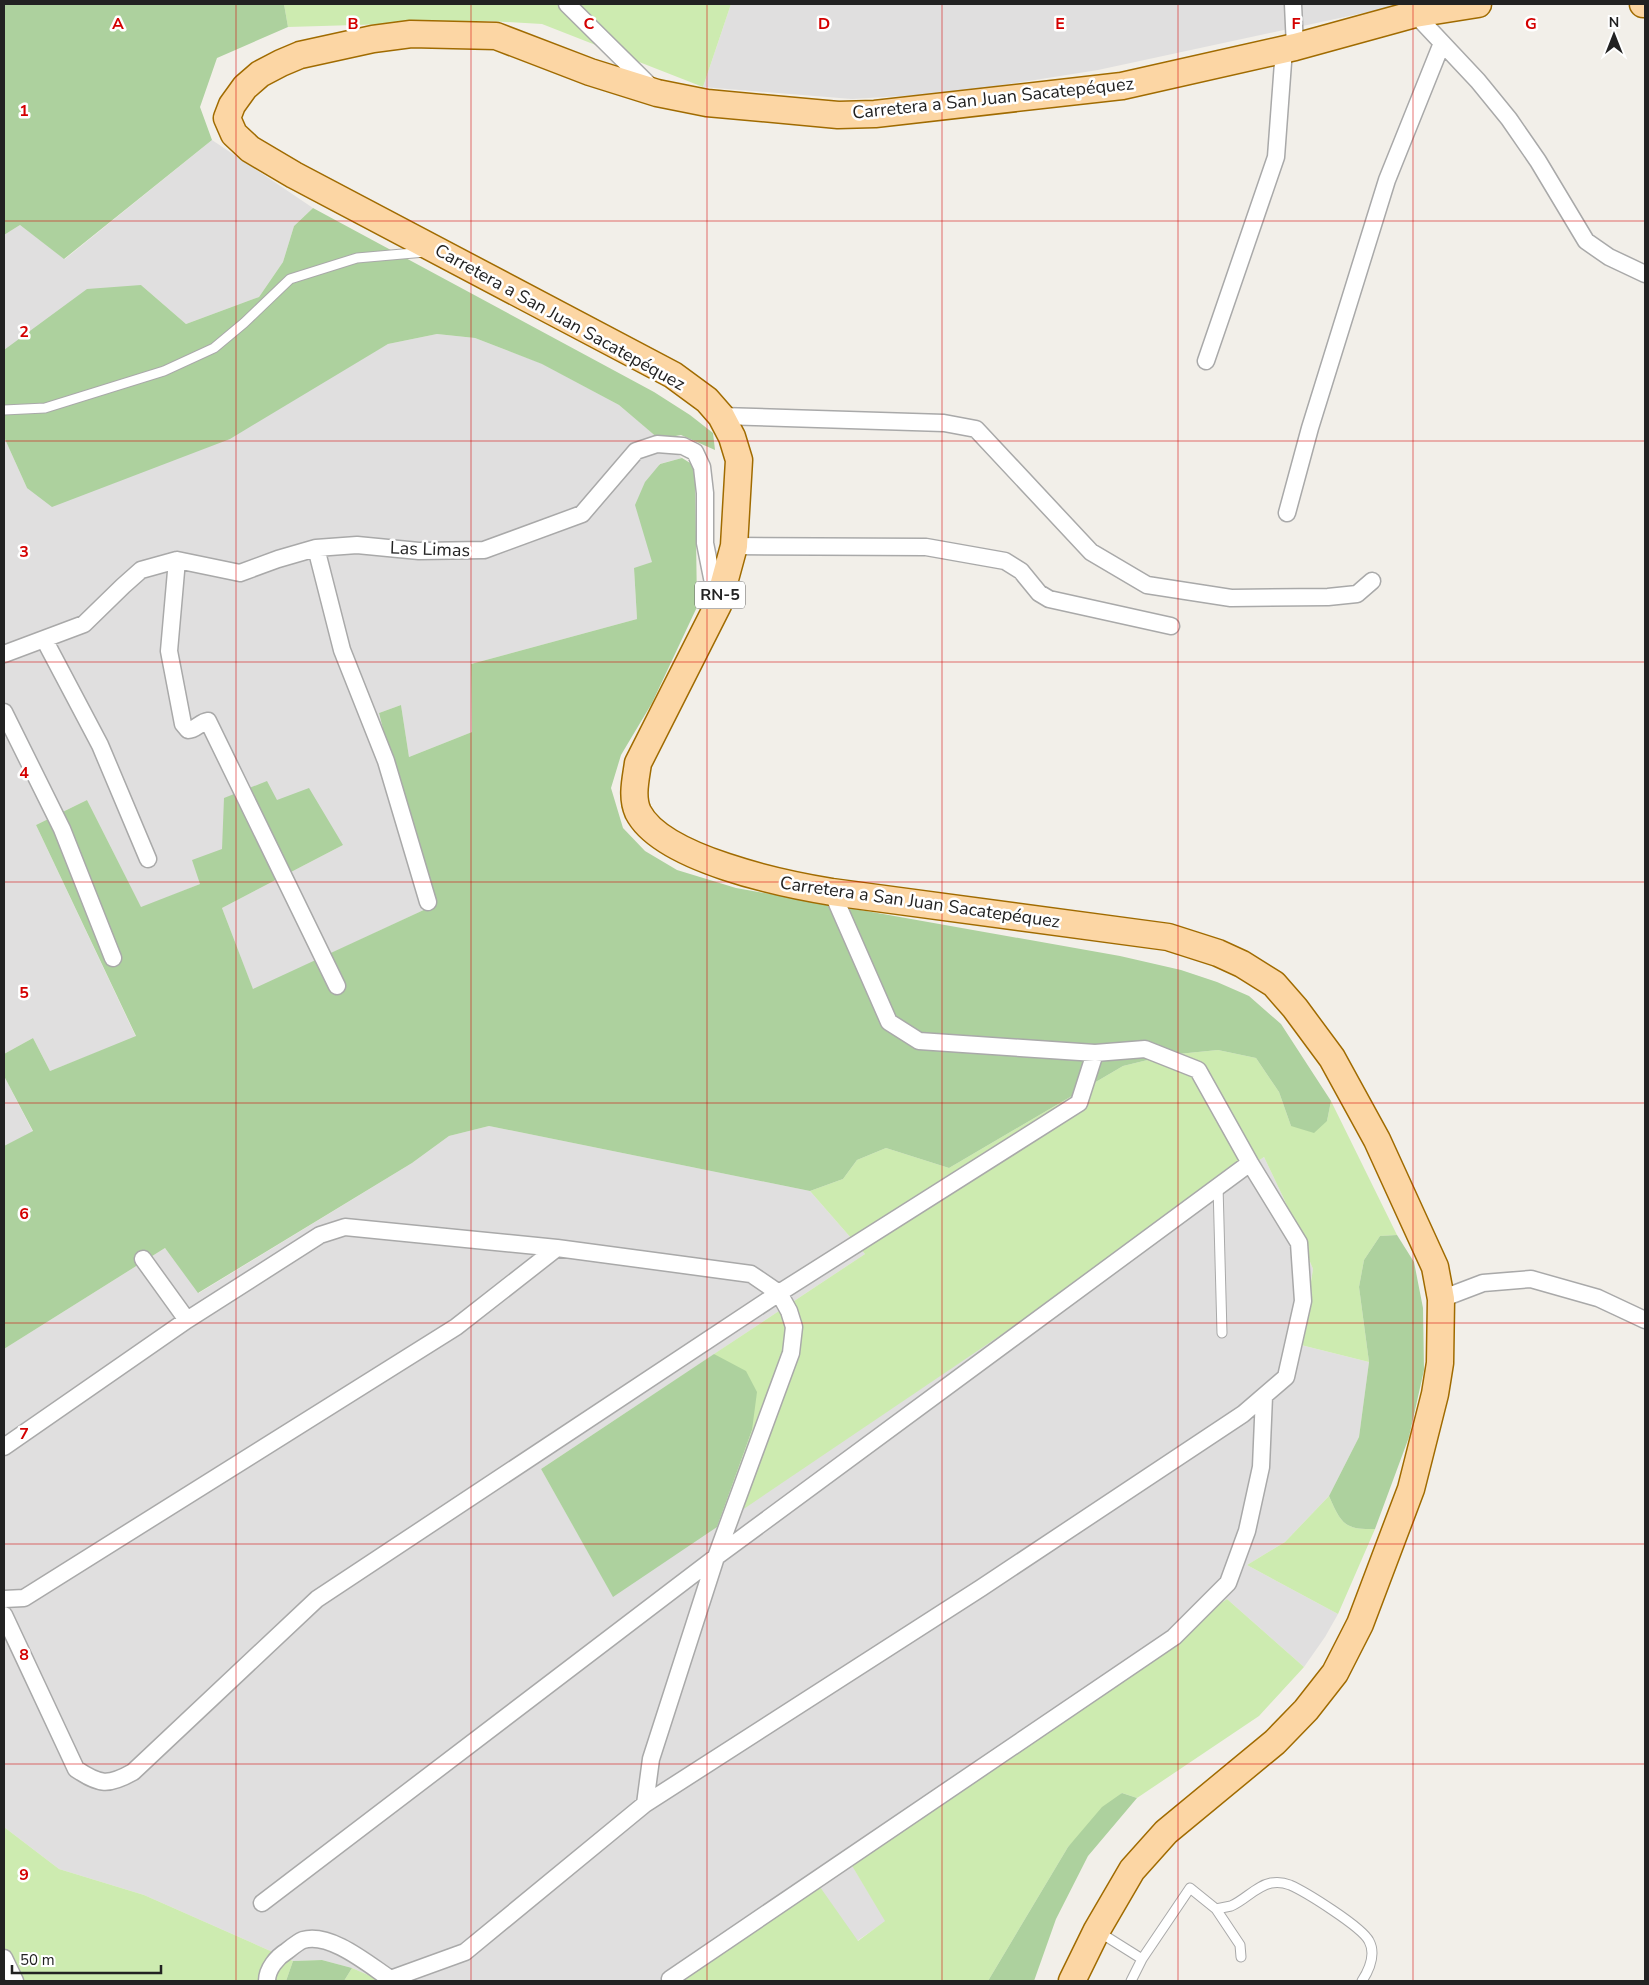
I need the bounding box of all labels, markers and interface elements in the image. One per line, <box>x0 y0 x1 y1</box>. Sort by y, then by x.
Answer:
north arrow <box>1589 10 1639 60</box>
text: A <box>112 13 124 35</box>
text: B <box>347 13 359 35</box>
text: C <box>584 13 595 35</box>
text: D <box>818 13 830 35</box>
text: E <box>1055 13 1065 35</box>
text: F <box>1292 13 1301 35</box>
text: G <box>1525 13 1537 35</box>
text: N <box>1609 13 1619 32</box>
street label: Carretera a San Juan Sacatepéquez <box>851 71 1135 125</box>
text: 1 <box>19 100 29 122</box>
street label: Carretera a San Juan Sacatepéquez <box>431 238 689 396</box>
text: 2 <box>19 321 29 343</box>
street label: Las Limas <box>390 536 470 562</box>
text: 3 <box>19 541 29 563</box>
road number: RN-5 <box>695 582 745 608</box>
text: 4 <box>19 762 29 784</box>
street label: Carretera a San Juan Sacatepéquez <box>778 870 1062 934</box>
text: 5 <box>19 982 29 1004</box>
text: 6 <box>19 1203 29 1225</box>
text: 7 <box>19 1423 29 1445</box>
text: 8 <box>19 1644 29 1666</box>
text: 9 <box>19 1864 29 1886</box>
scale bar <box>12 1942 161 1974</box>
text: 50 m <box>20 1950 55 1970</box>

